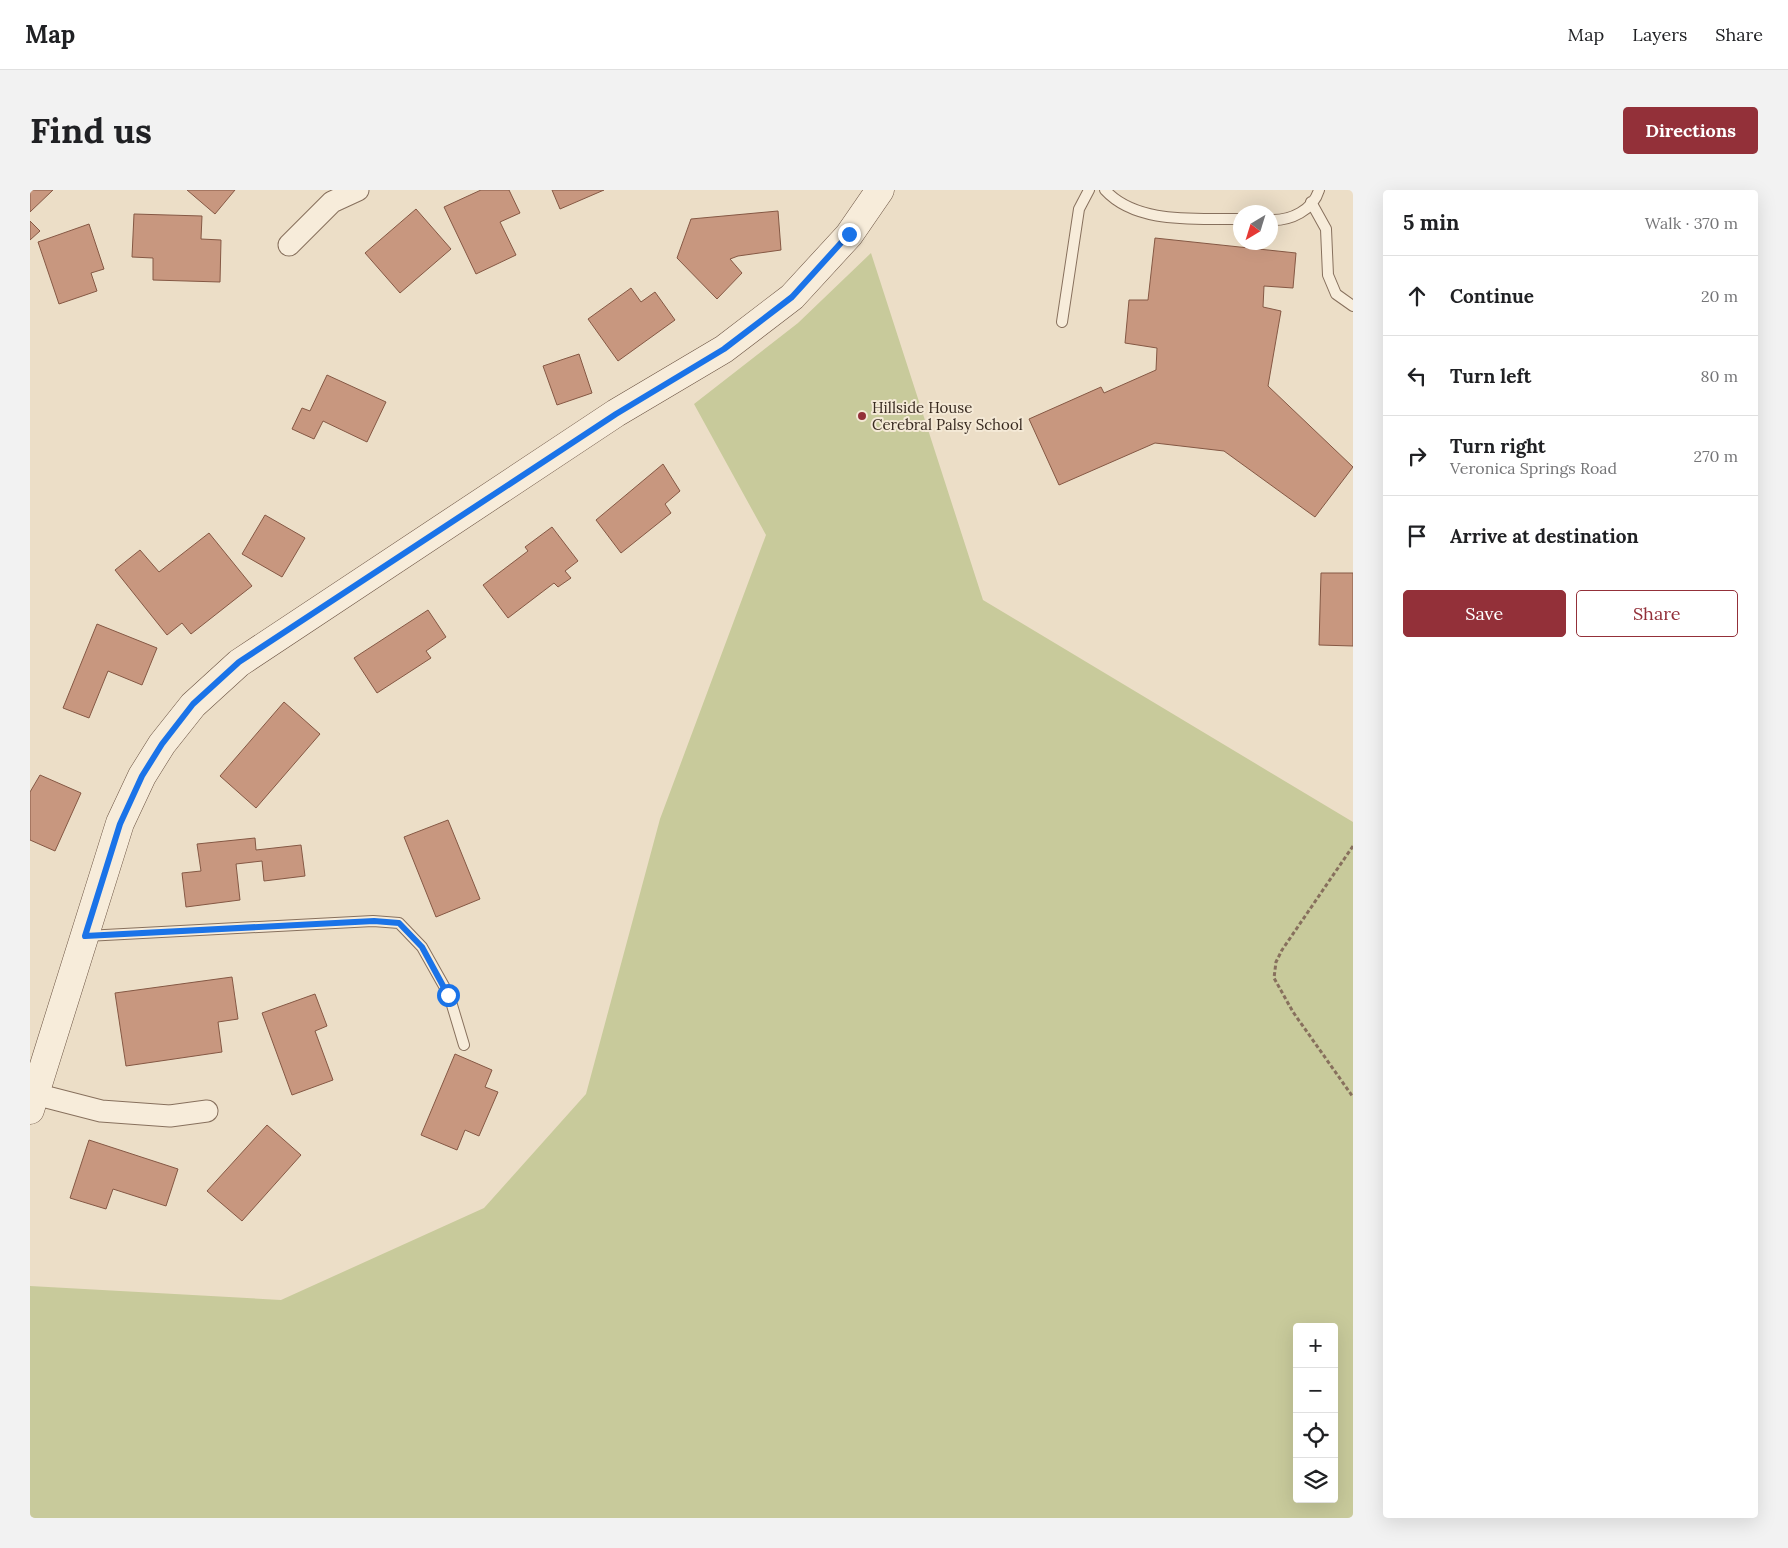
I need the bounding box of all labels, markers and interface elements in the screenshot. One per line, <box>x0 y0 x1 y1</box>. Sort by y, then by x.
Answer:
text: Map <box>25 19 75 50</box>
text: Map <box>1568 23 1604 46</box>
text: Layers <box>1632 23 1687 46</box>
text: Share <box>1715 23 1763 46</box>
button: Directions <box>1623 107 1758 154</box>
text: Find us <box>30 108 152 153</box>
north arrow <box>1233 205 1278 250</box>
text: 5 min <box>1403 209 1459 236</box>
text: Walk · 370 m <box>1645 213 1738 233</box>
route end <box>838 223 861 246</box>
icon: ahead <box>1403 282 1431 310</box>
text: Continue <box>1450 284 1534 308</box>
text: 20 m <box>1701 286 1738 306</box>
icon: left <box>1403 362 1431 390</box>
text: Turn left <box>1450 364 1531 388</box>
text: 80 m <box>1701 366 1738 386</box>
place label: Hillside House Cerebral Palsy School <box>872 398 1023 434</box>
marker: Hillside House Cerebral Palsy School <box>856 410 868 422</box>
text: Turn right <box>1450 434 1546 458</box>
icon: right <box>1403 442 1431 470</box>
text: 270 m <box>1694 446 1738 466</box>
text: Veronica Springs Road <box>1450 458 1617 478</box>
icon: arrive <box>1403 522 1431 550</box>
text: Arrive at destination <box>1450 524 1639 548</box>
button: Save <box>1403 590 1566 637</box>
button: Share <box>1576 590 1738 637</box>
route start <box>437 984 460 1007</box>
map controls <box>1293 1323 1338 1503</box>
button: + <box>1293 1323 1338 1368</box>
button: − <box>1293 1368 1338 1413</box>
button: locate <box>1293 1413 1338 1458</box>
button: layers <box>1293 1458 1338 1503</box>

